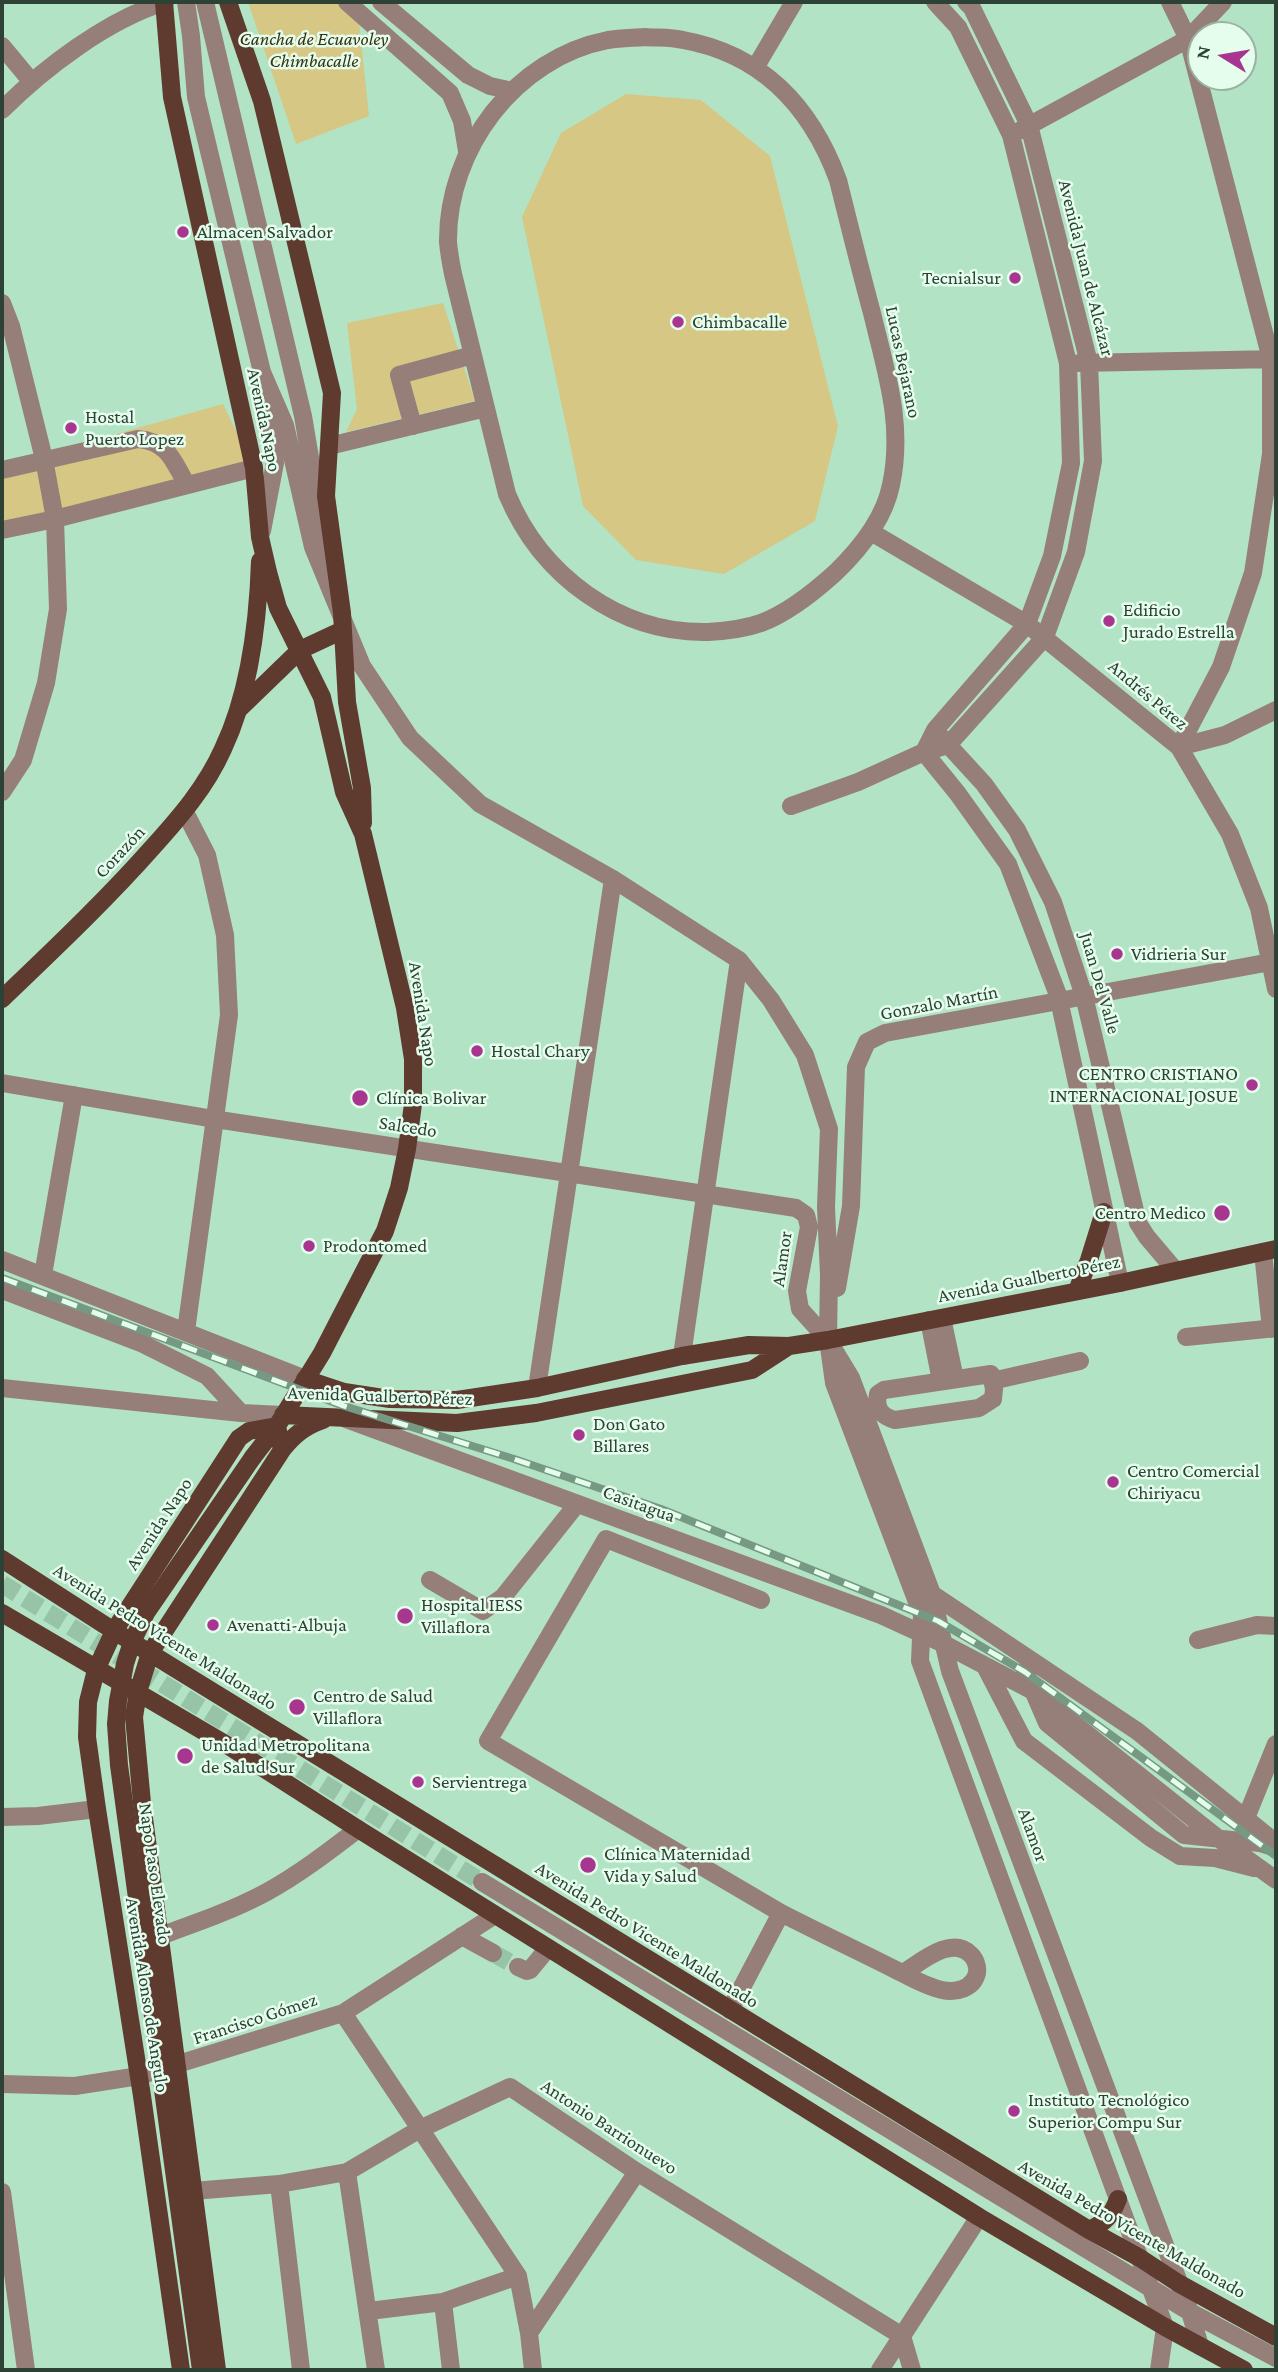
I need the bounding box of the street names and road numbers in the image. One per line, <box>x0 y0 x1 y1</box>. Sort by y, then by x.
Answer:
street label: Avenida Juan de Alcázar <box>1053 177 1119 359</box>
street label: Lucas Bejarano <box>880 304 926 420</box>
street label: Avenida Napo <box>242 366 286 474</box>
street label: Andrés Pérez <box>1104 655 1192 735</box>
street label: Corazón <box>90 821 150 883</box>
street label: Juan Del Valle <box>1075 929 1125 1037</box>
street label: Avenida Napo <box>403 960 443 1068</box>
street label: Gonzalo Martín <box>878 980 1000 1026</box>
street label: Salcedo <box>377 1111 439 1143</box>
street label: Alamor <box>767 1230 797 1288</box>
street label: Avenida Gualberto Pérez <box>936 1250 1122 1308</box>
street label: Avenida Gualberto Pérez <box>287 1381 473 1411</box>
street label: Avenida Napo <box>121 1474 197 1574</box>
street label: Casitagua <box>600 1480 678 1528</box>
street label: Avenida Pedro Vicente Maldonado <box>49 1559 281 1715</box>
street label: Napo Paso Elevado <box>134 1802 176 1946</box>
street label: Alamor <box>1013 1805 1053 1865</box>
street label: Avenida Pedro Vicente Maldonado <box>531 1857 763 2013</box>
street label: Avenida Alonso de Angulo <box>120 1896 174 2094</box>
street label: Francisco Gómez <box>190 1988 320 2050</box>
street label: Antonio Barrionuevo <box>536 2074 682 2180</box>
street label: Avenida Pedro Vicente Maldonado <box>1014 2154 1250 2304</box>

